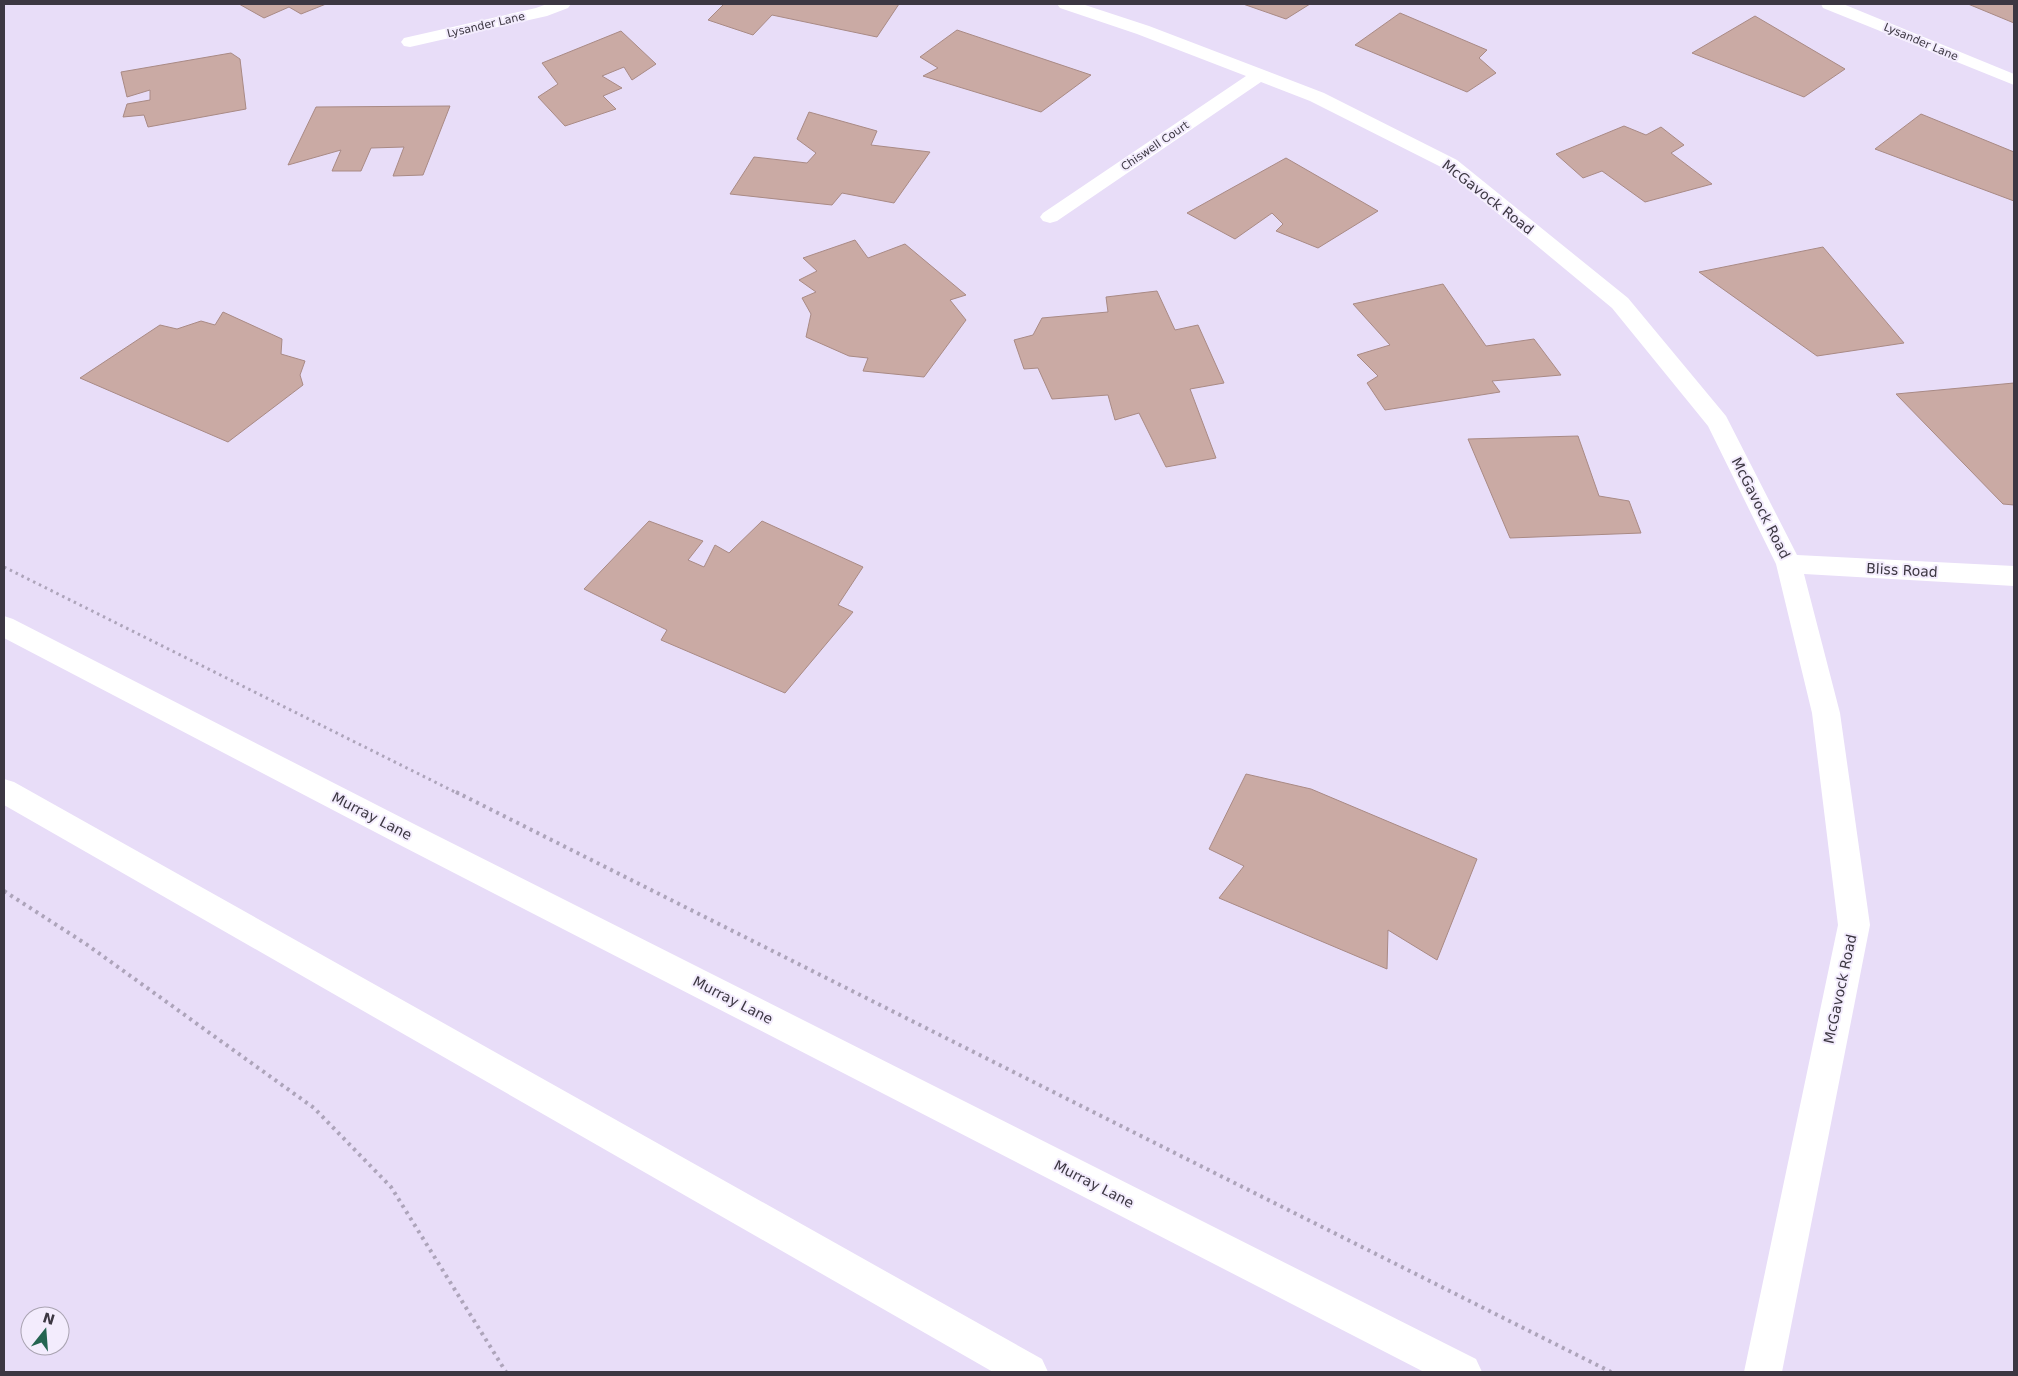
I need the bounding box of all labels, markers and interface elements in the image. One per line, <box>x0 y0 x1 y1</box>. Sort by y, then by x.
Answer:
street label: Lysander Lane <box>446 10 526 40</box>
street label: Lysander Lane <box>1882 20 1960 64</box>
street label: Chiswell Court <box>1119 118 1192 173</box>
street label: McGavock Road <box>1439 156 1537 238</box>
street label: McGavock Road <box>1729 455 1793 561</box>
street label: Bliss Road <box>1866 560 1938 580</box>
street label: Murray Lane <box>329 789 415 843</box>
street label: McGavock Road <box>1821 933 1859 1045</box>
street label: Murray Lane <box>690 973 776 1027</box>
street label: Murray Lane <box>1051 1157 1137 1211</box>
north arrow <box>20 1306 70 1356</box>
text: N <box>41 1309 57 1328</box>

